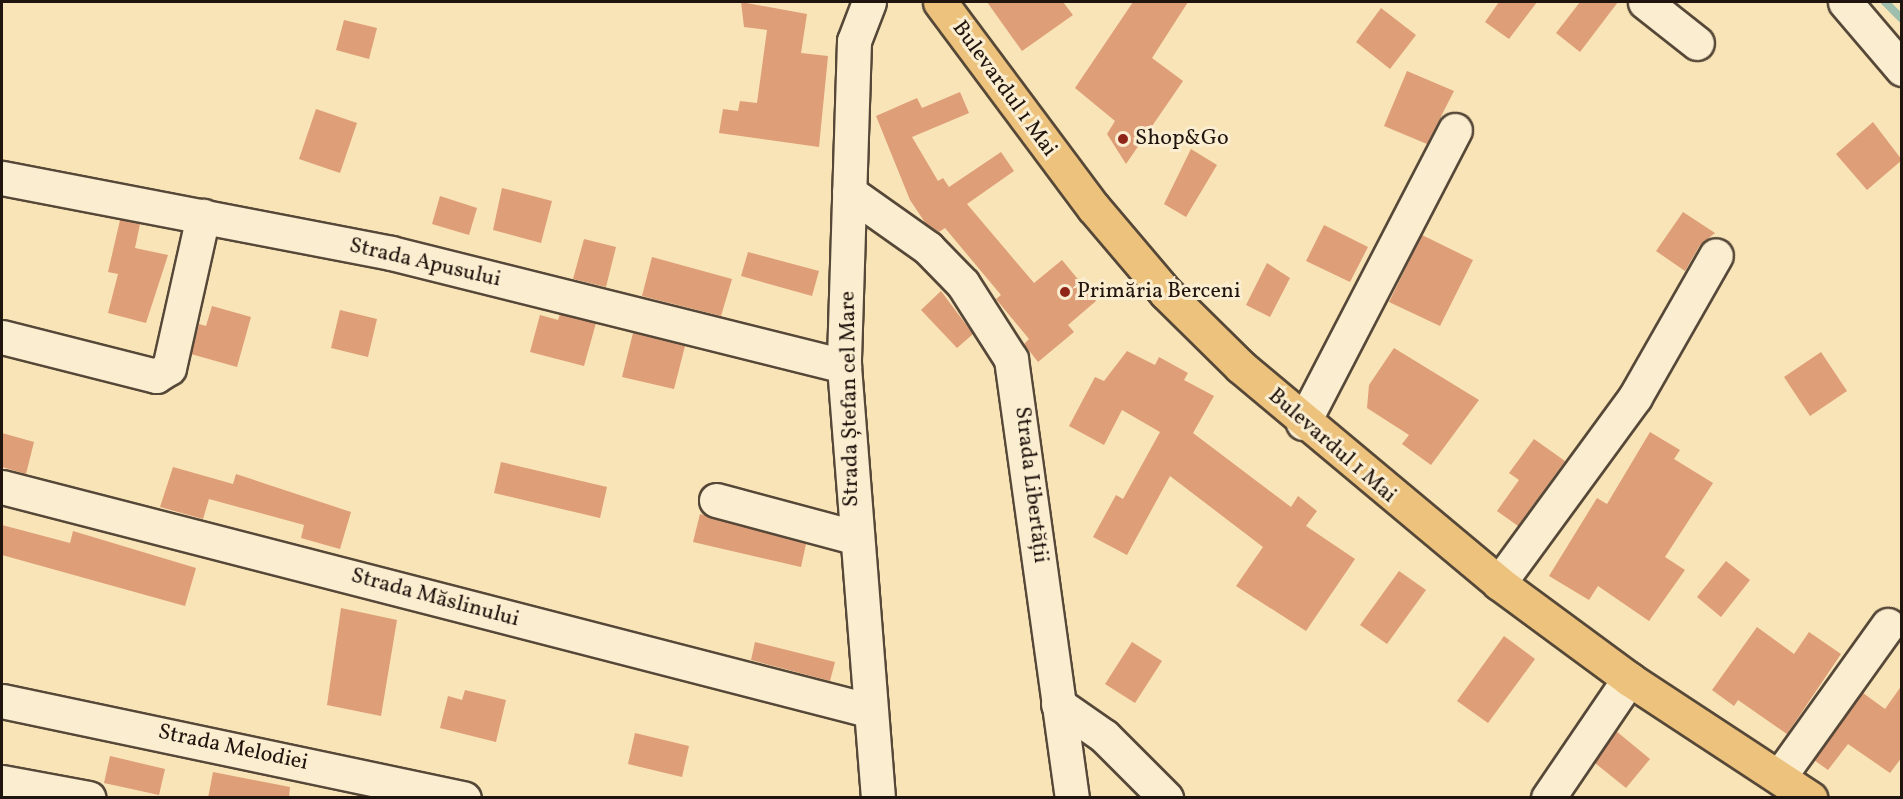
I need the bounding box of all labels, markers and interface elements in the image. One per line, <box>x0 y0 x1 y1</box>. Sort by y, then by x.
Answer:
street label: Bulevardul 1 Mai <box>946 16 1062 162</box>
place label: Shop&Go <box>1135 126 1229 152</box>
marker: Shop&Go <box>1116 132 1130 146</box>
street label: Strada Apusului <box>347 233 503 293</box>
place label: Primăria Berceni <box>1077 279 1241 305</box>
marker: Primăria Berceni <box>1058 285 1072 299</box>
street label: Strada Ștefan cel Mare <box>835 291 865 507</box>
street label: Bulevardul 1 Mai <box>1262 383 1402 509</box>
street label: Strada Libertății <box>1008 405 1054 565</box>
street label: Strada Măslinului <box>348 563 522 633</box>
street label: Strada Melodiei <box>156 719 310 777</box>

